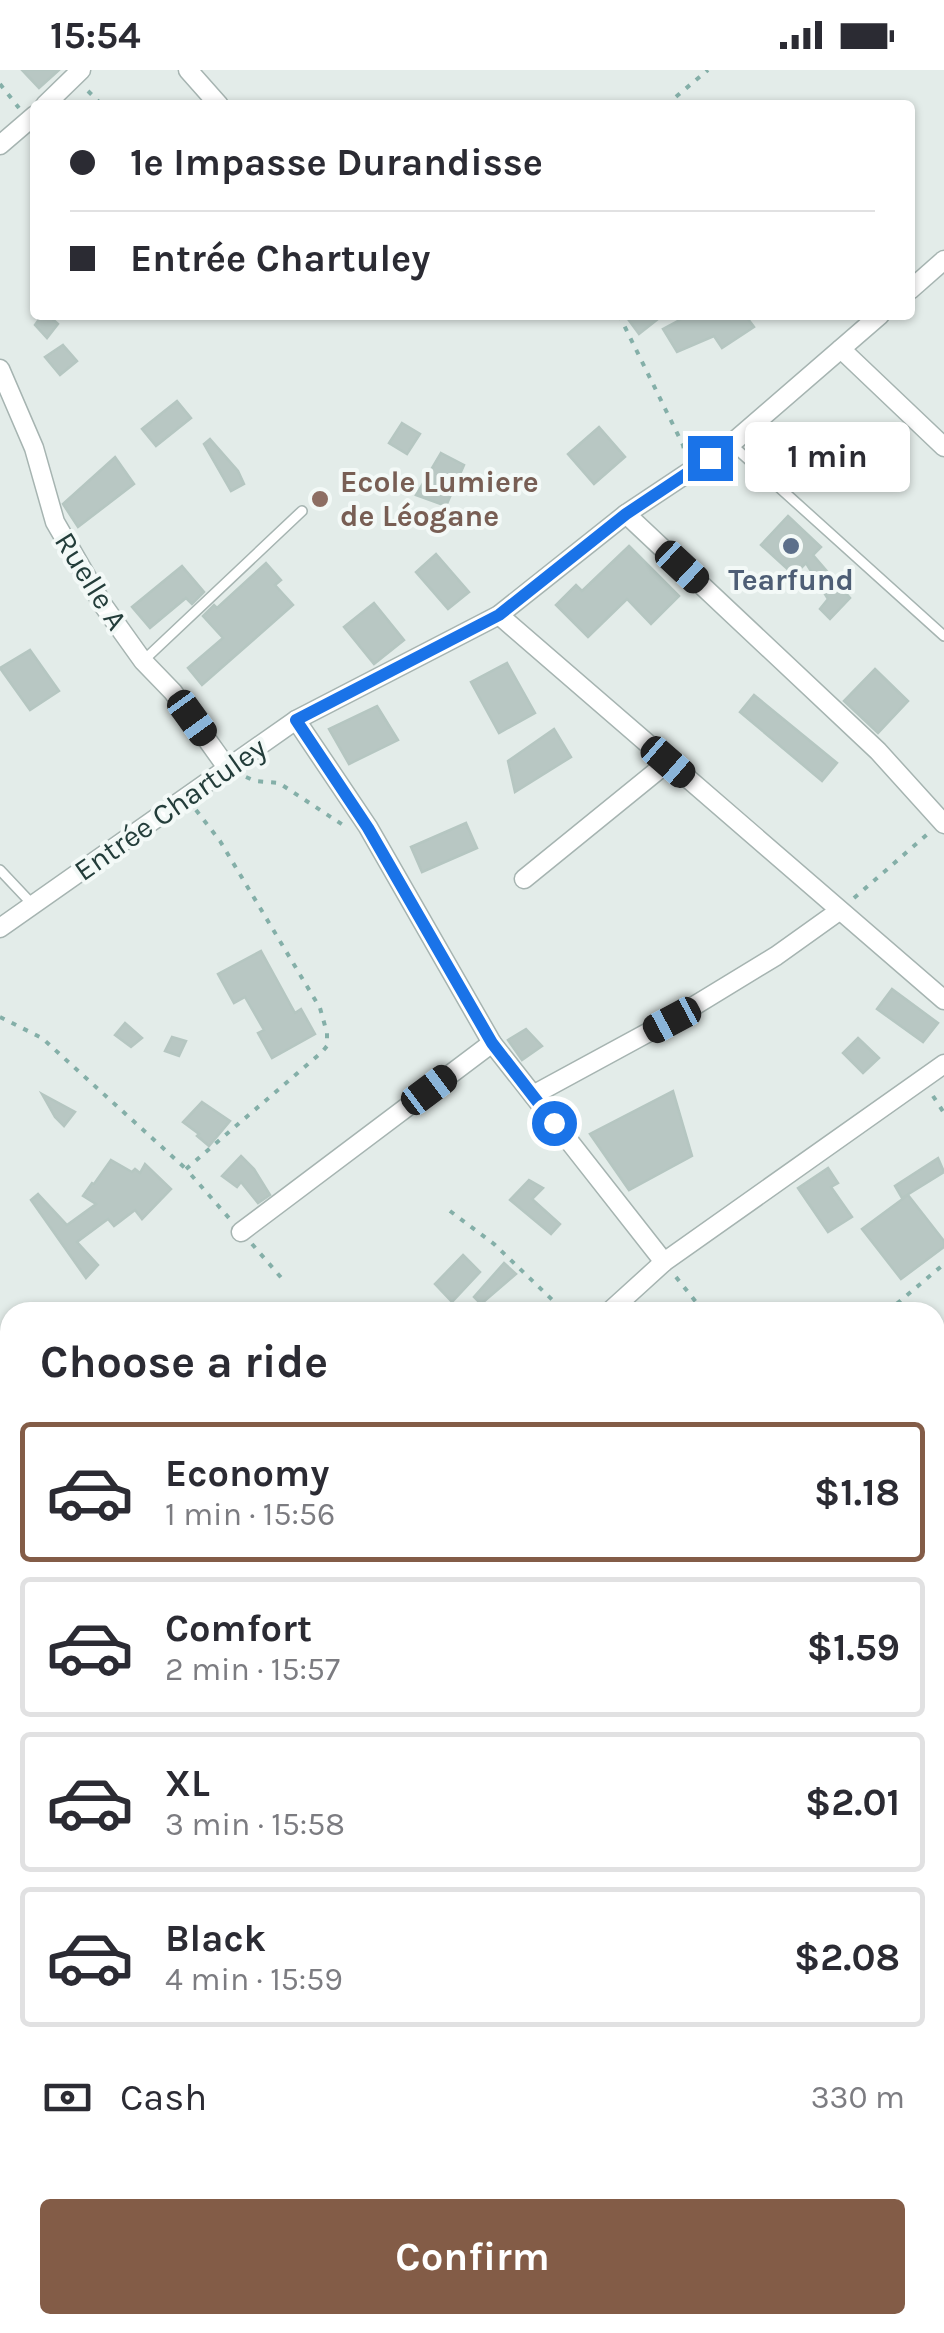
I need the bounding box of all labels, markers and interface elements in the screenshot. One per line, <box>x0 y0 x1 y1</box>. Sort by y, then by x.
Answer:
text: 15:54 <box>50 13 141 58</box>
text: 1e Impasse Durandisse <box>130 140 543 185</box>
text: Entrée Chartuley <box>130 236 430 281</box>
callout: 1 min <box>745 423 910 493</box>
route end <box>688 436 733 481</box>
text: 1 min <box>787 438 868 475</box>
place label: Ecole Lumiere de Léogane <box>340 464 539 534</box>
marker: Ecole Lumiere de Léogane <box>309 488 331 510</box>
street label: Ruelle A <box>47 525 135 637</box>
marker: Tearfund <box>780 535 802 557</box>
car <box>650 536 714 598</box>
place label: Tearfund <box>728 562 854 598</box>
car <box>162 685 222 751</box>
street label: Entrée Chartuley <box>67 729 273 889</box>
car <box>636 731 700 793</box>
car <box>638 993 706 1047</box>
car <box>396 1060 462 1120</box>
route start <box>532 1101 577 1146</box>
text: Choose a ride <box>40 1336 328 1388</box>
icon: car <box>45 1447 135 1537</box>
text: Economy <box>165 1451 329 1496</box>
text: $1.18 <box>814 1470 900 1515</box>
text: 1 min · 15:56 <box>165 1496 335 1533</box>
icon: car <box>45 1602 135 1692</box>
text: Comfort <box>165 1606 312 1651</box>
text: $1.59 <box>807 1625 900 1670</box>
text: 2 min · 15:57 <box>165 1651 340 1688</box>
icon: car <box>45 1757 135 1847</box>
text: XL <box>165 1761 210 1806</box>
text: $2.01 <box>805 1780 900 1825</box>
text: 3 min · 15:58 <box>165 1806 345 1843</box>
icon: car <box>45 1912 135 2002</box>
text: Black <box>165 1916 266 1961</box>
text: $2.08 <box>794 1935 900 1980</box>
text: 4 min · 15:59 <box>165 1961 343 1998</box>
icon: cash <box>40 2070 95 2125</box>
text: Cash <box>120 2075 207 2120</box>
text: 330 m <box>811 2079 905 2116</box>
button: Confirm <box>40 2199 905 2314</box>

